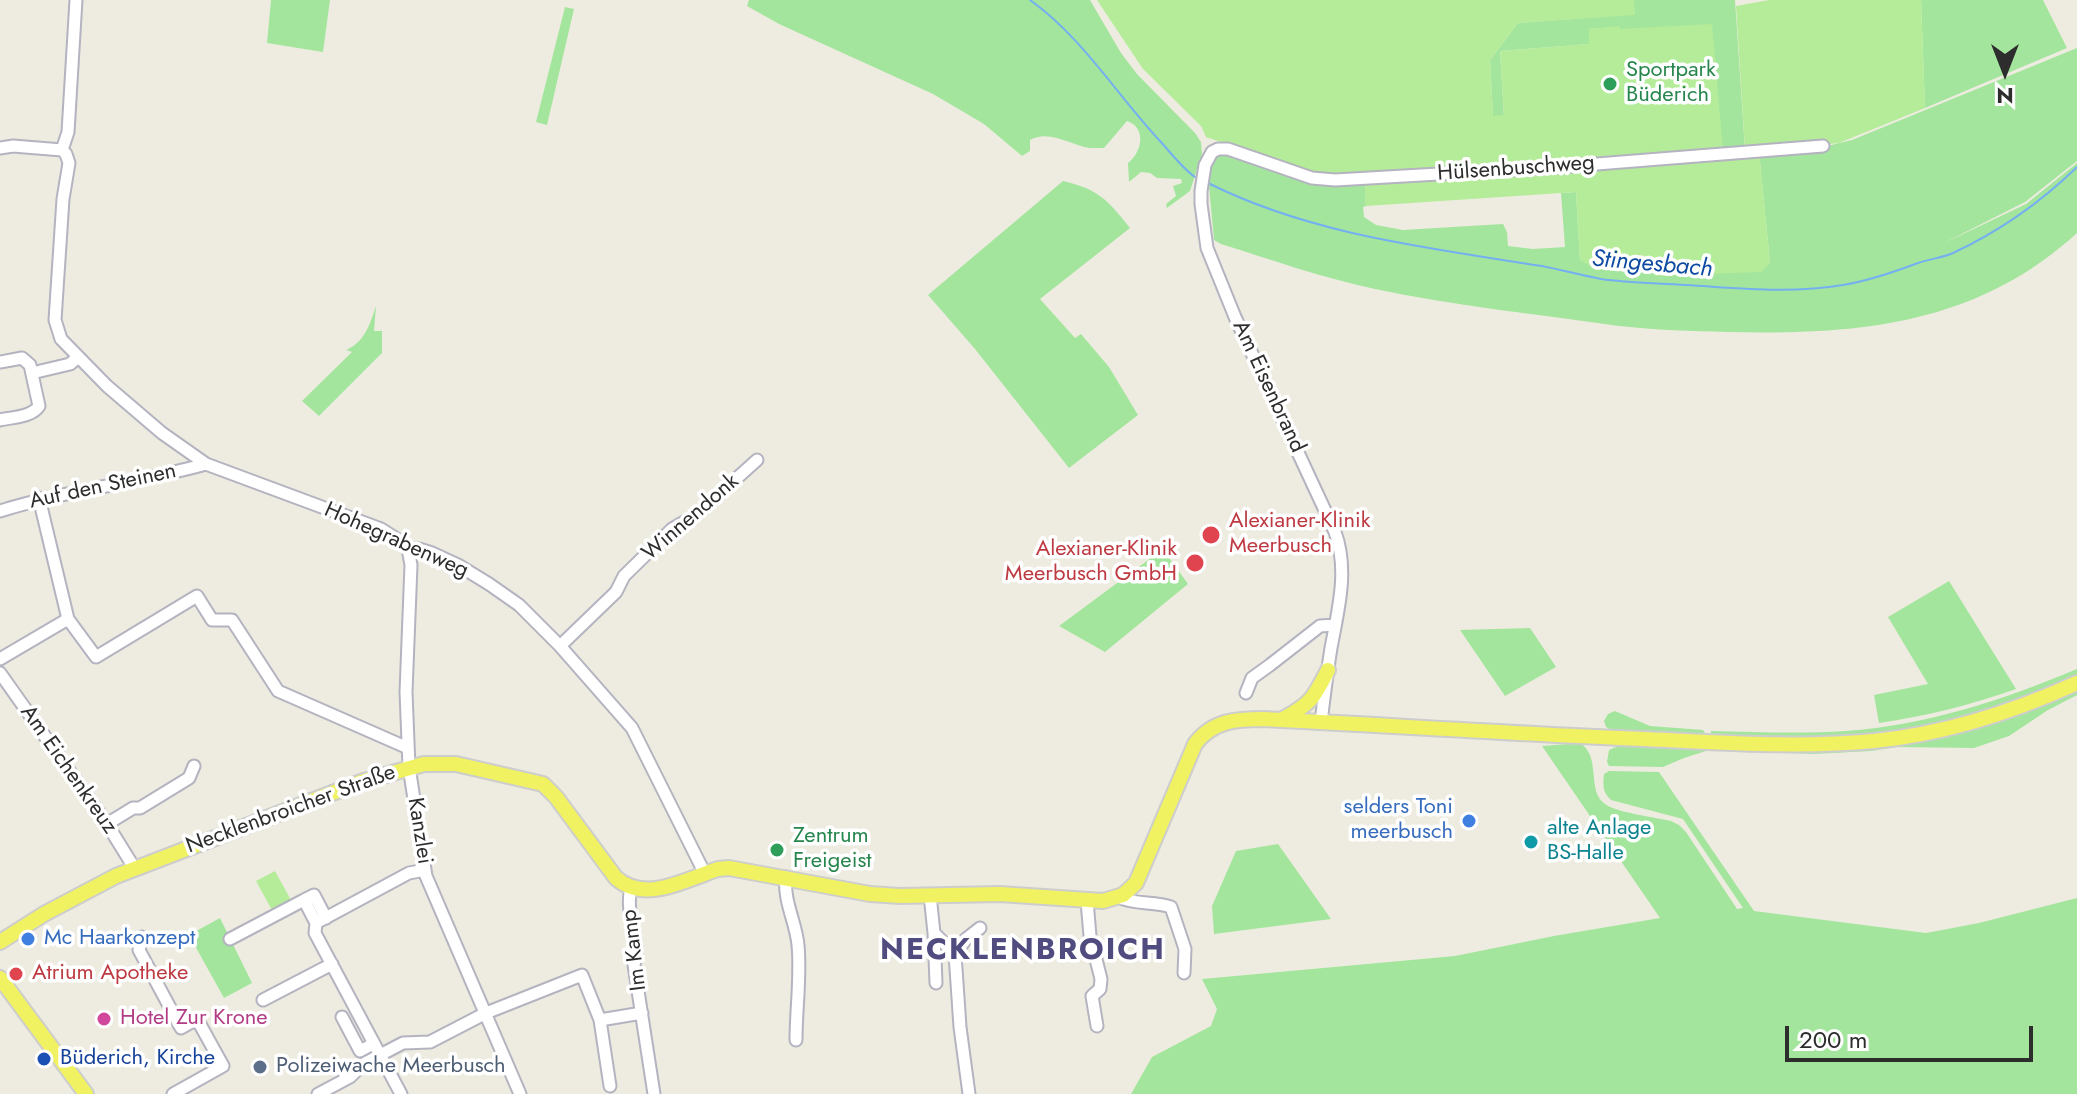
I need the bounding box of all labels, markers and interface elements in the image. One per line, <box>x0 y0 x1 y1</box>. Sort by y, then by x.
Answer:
north arrow <box>1965 32 2045 112</box>
place label: Sportpark Büderich <box>1626 58 1716 110</box>
marker: Sportpark Büderich <box>1601 75 1619 93</box>
text: N <box>1996 80 2014 112</box>
street label: Hülsenbuschweg <box>1437 150 1595 188</box>
water label: Stingesbach <box>1590 245 1714 285</box>
street label: Am Eisenbrand <box>1226 317 1310 457</box>
street label: Auf den Steinen <box>27 459 179 515</box>
street label: Winnendonk <box>637 469 745 567</box>
street label: Hohegrabenweg <box>320 497 472 585</box>
place label: Alexianer-Klinik Meerbusch <box>1229 509 1370 560</box>
marker: Alexianer-Klinik Meerbusch <box>1200 524 1222 546</box>
place label: Alexianer-Klinik Meerbusch GmbH <box>1005 537 1177 588</box>
marker: Alexianer-Klinik Meerbusch GmbH <box>1184 552 1206 574</box>
street label: Am Eichenkreuz <box>14 701 122 839</box>
street label: Necklenbroicher Straße <box>183 760 399 860</box>
place label: selders Toni meerbusch <box>1344 795 1453 846</box>
street label: Kanzlei <box>401 796 437 866</box>
marker: selders Toni meerbusch <box>1460 812 1478 830</box>
place label: alte Anlage BS-Halle <box>1547 816 1651 868</box>
place label: Zentrum Freigeist <box>793 824 872 876</box>
marker: alte Anlage BS-Halle <box>1522 833 1540 851</box>
marker: Zentrum Freigeist <box>768 841 786 859</box>
street label: Im Kamp <box>617 908 653 992</box>
place label: Mc Haarkonzept <box>44 926 195 952</box>
marker: Mc Haarkonzept <box>19 930 37 948</box>
district label: NECKLENBROICH <box>880 934 1166 970</box>
place label: Atrium Apotheke <box>32 961 188 987</box>
marker: Atrium Apotheke <box>7 965 25 983</box>
place label: Hotel Zur Krone <box>120 1006 268 1032</box>
marker: Hotel Zur Krone <box>95 1010 113 1028</box>
scale bar <box>1789 1010 2037 1060</box>
text: 200 m <box>1799 1022 1867 1057</box>
place label: Büderich, Kirche <box>60 1046 215 1072</box>
marker: Büderich, Kirche <box>35 1050 53 1068</box>
place label: Polizeiwache Meerbusch <box>276 1054 506 1080</box>
marker: Polizeiwache Meerbusch <box>251 1058 269 1076</box>

